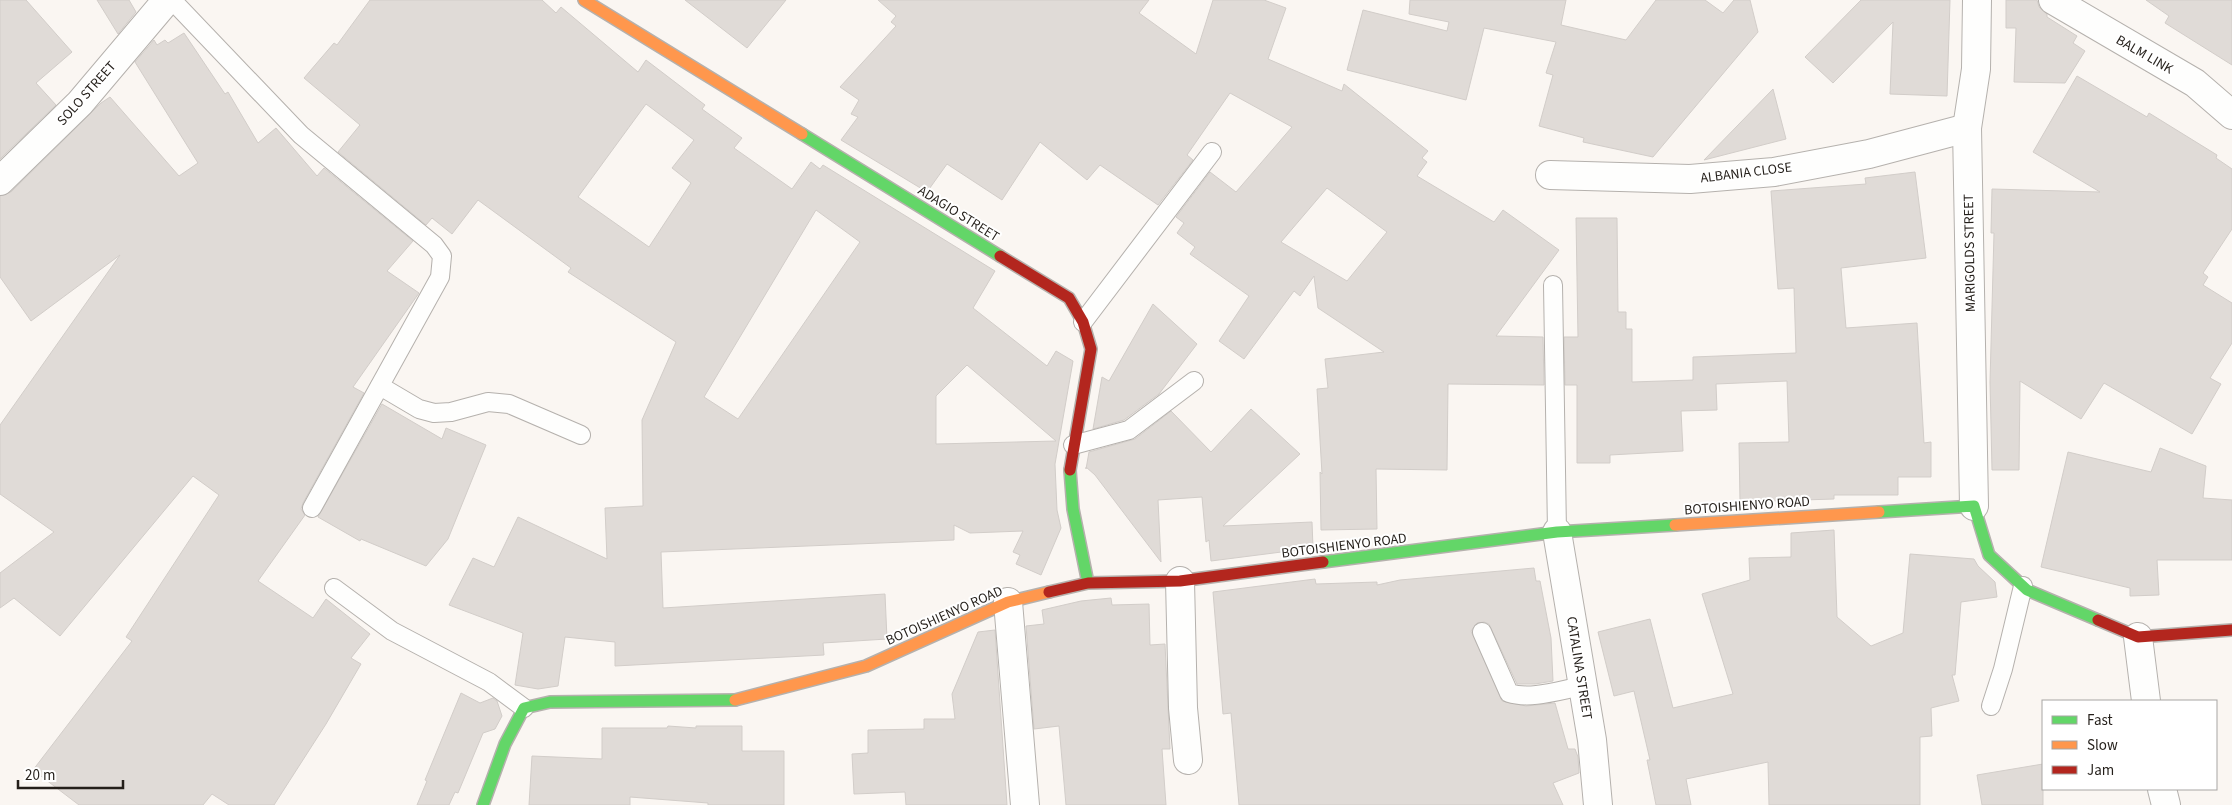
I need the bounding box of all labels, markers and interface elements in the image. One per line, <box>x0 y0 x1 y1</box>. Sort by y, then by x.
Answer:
street label: BALM LINK <box>2112 30 2178 80</box>
street label: SOLO STREET <box>52 57 121 130</box>
street label: ALBANIA CLOSE <box>1699 157 1793 189</box>
street label: ADAGIO STREET <box>914 181 1004 247</box>
street label: MARIGOLDS STREET <box>1959 193 1981 312</box>
street label: BOTOISHIENYO ROAD <box>1684 492 1811 520</box>
street label: BOTOISHIENYO ROAD <box>1280 528 1408 564</box>
street label: BOTOISHIENYO ROAD <box>883 581 1006 651</box>
street label: CATALINA STREET <box>1561 615 1597 722</box>
legend <box>2042 700 2217 790</box>
text: Fast <box>2087 710 2113 731</box>
text: Slow <box>2087 735 2118 756</box>
scale bar <box>18 758 122 790</box>
text: Jam <box>2087 760 2114 781</box>
text: 20 m <box>25 765 55 786</box>

